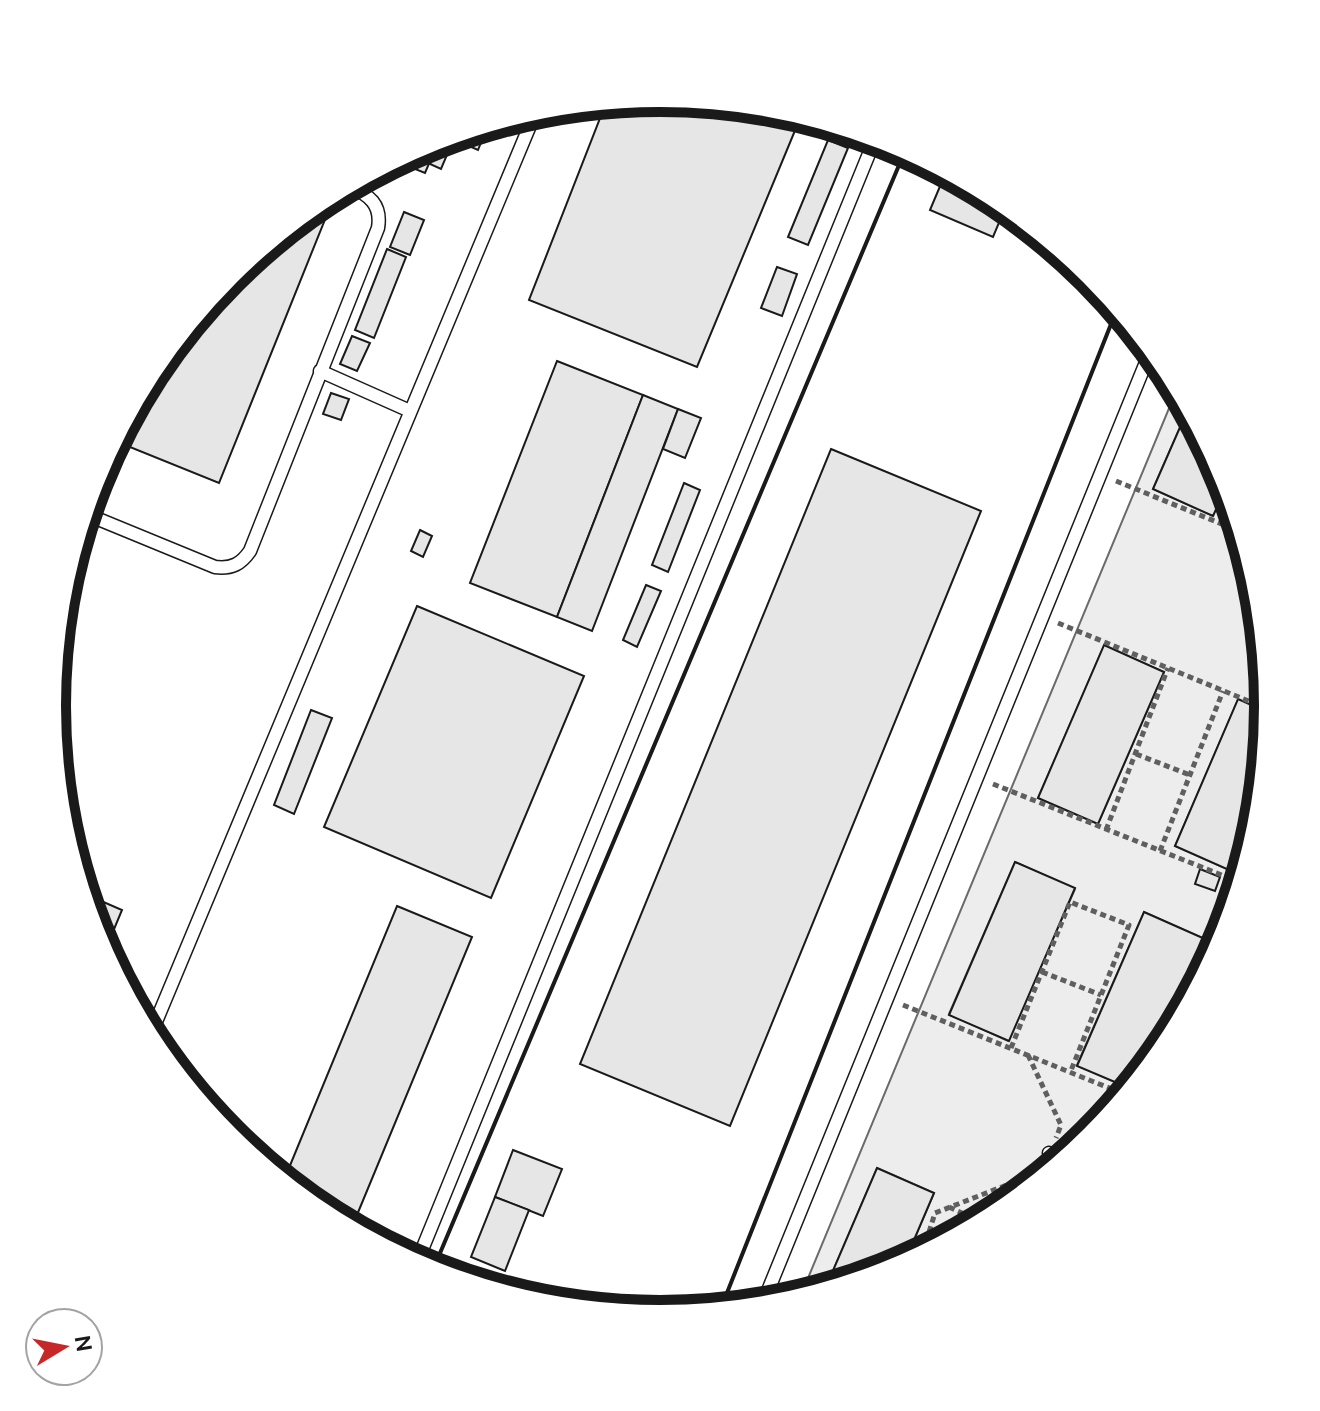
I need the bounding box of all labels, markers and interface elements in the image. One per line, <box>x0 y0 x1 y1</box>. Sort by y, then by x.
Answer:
north arrow <box>24 1307 104 1387</box>
text: N <box>70 1333 98 1354</box>

